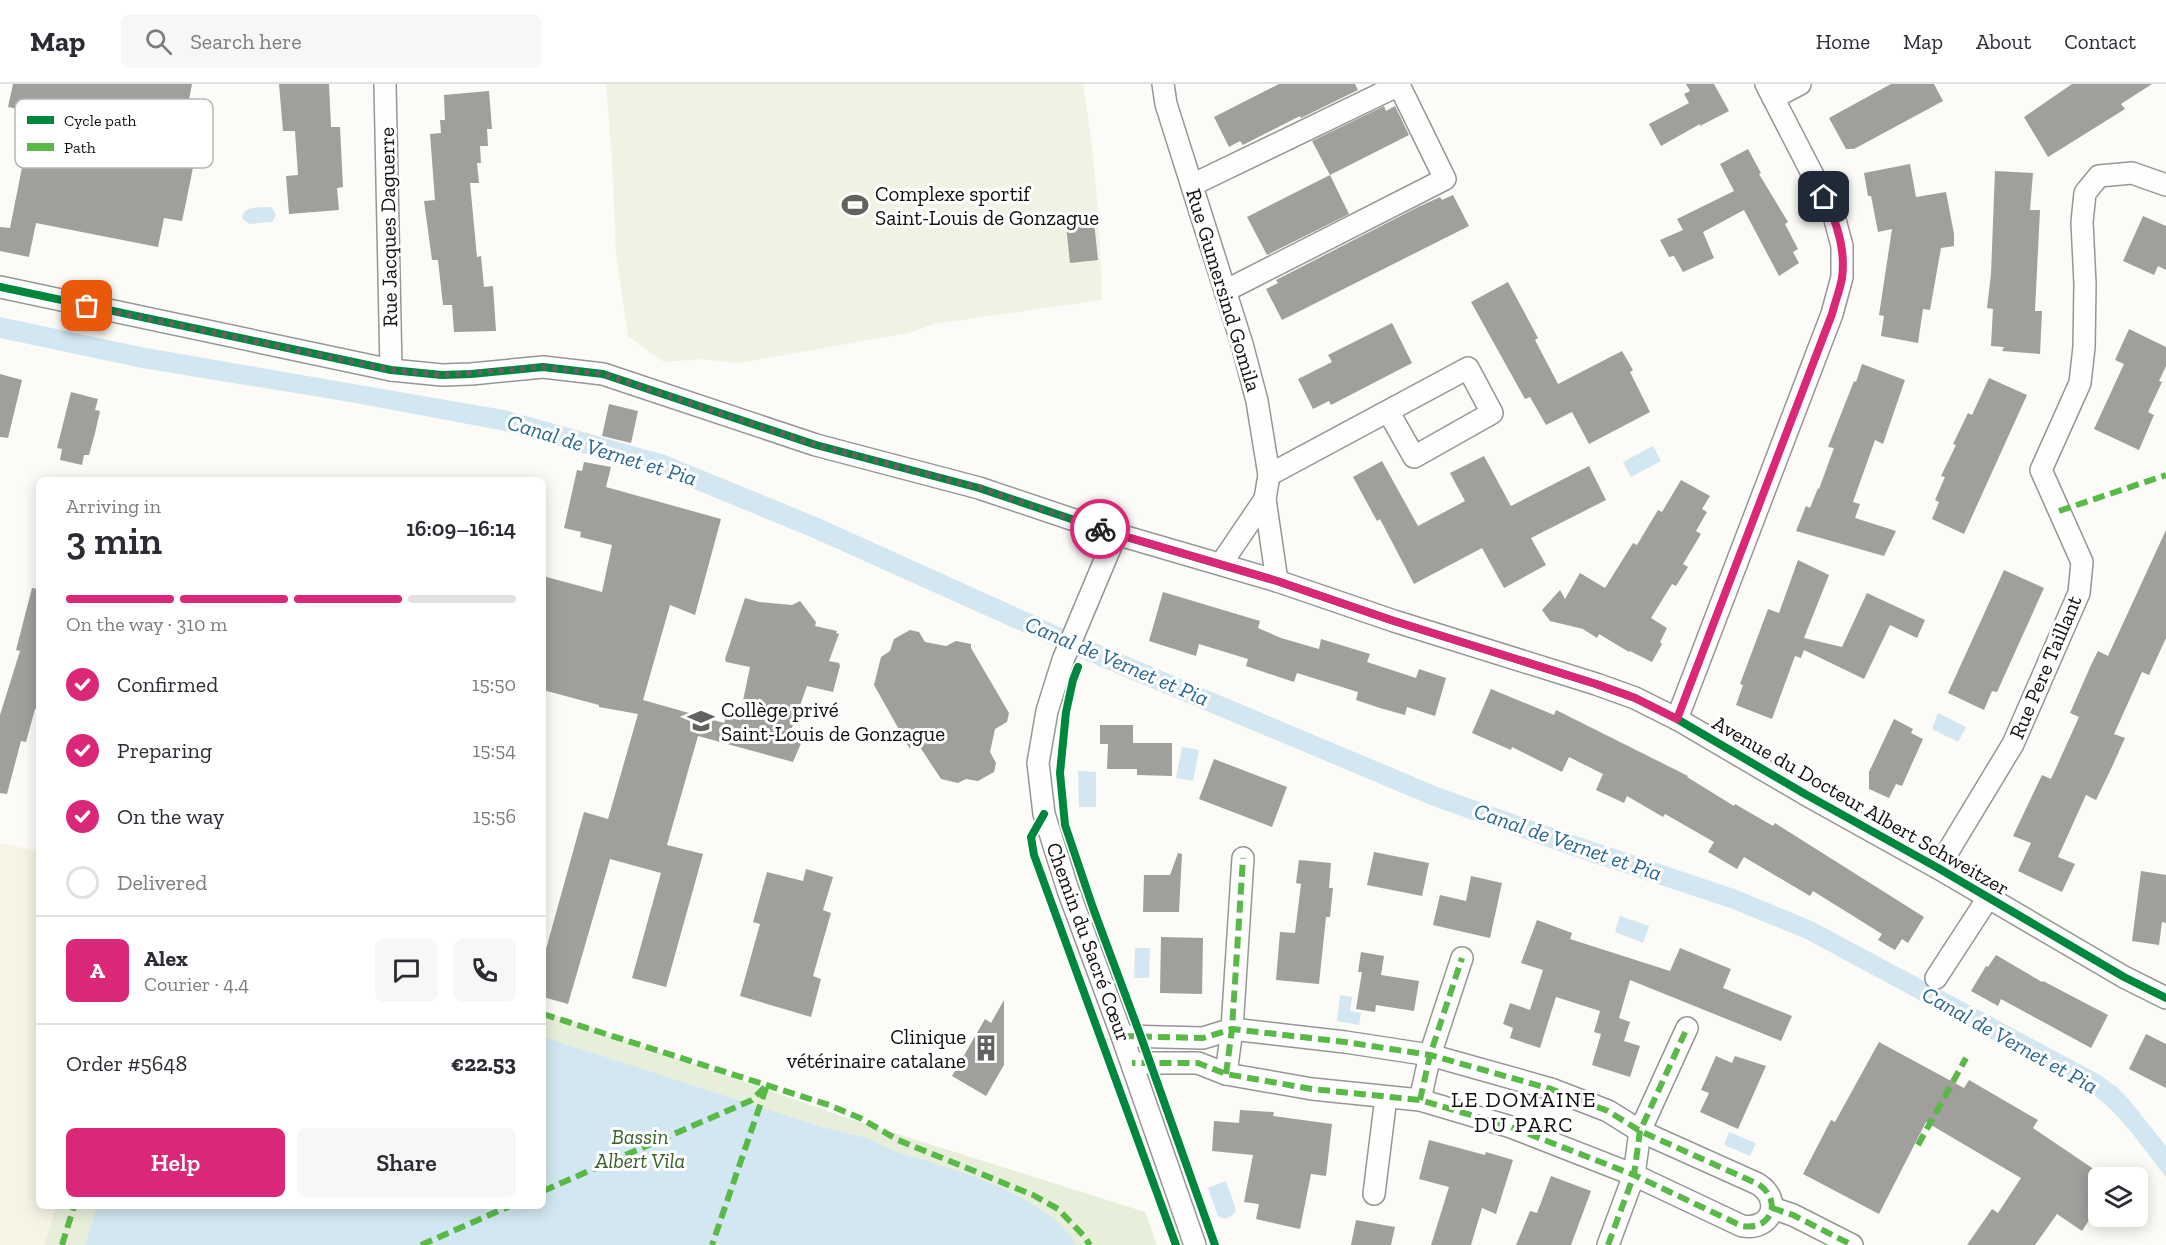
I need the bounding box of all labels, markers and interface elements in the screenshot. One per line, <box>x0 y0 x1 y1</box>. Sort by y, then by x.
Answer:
search box <box>121 14 541 68</box>
text: Map <box>30 25 85 58</box>
icon: search <box>142 25 175 58</box>
text: Search here <box>190 28 302 55</box>
text: Home <box>1816 29 1870 54</box>
text: Map <box>1903 29 1943 54</box>
text: About <box>1976 29 2031 54</box>
text: Contact <box>2064 29 2136 54</box>
legend <box>15 99 213 168</box>
text: Cycle path <box>64 111 137 130</box>
street label: Rue Jacques Daguerre <box>374 127 402 327</box>
text: Path <box>64 138 96 157</box>
pin <box>1798 171 1849 222</box>
icon: home <box>1807 180 1840 213</box>
place label: Complexe sportif Saint-Louis de Gonzague <box>875 181 1099 230</box>
street label: Rue Gumersind Gomila <box>1181 186 1267 394</box>
sports icon: Complexe sportif Saint-Louis de Gonzague <box>840 190 870 220</box>
pin <box>61 280 112 331</box>
icon: bag <box>70 289 103 322</box>
water label: Canal de Vernet et Pia <box>504 408 700 492</box>
text: Arriving in <box>66 494 161 518</box>
courier <box>1070 499 1130 559</box>
icon: bike <box>1084 513 1117 546</box>
text: 16:09–16:14 <box>406 515 516 542</box>
text: 3 min <box>66 517 162 564</box>
street label: Rue Pere Taillant <box>2004 591 2087 743</box>
water label: Canal de Vernet et Pia <box>1021 610 1213 712</box>
text: On the way · 310 m <box>66 612 227 636</box>
icon: check <box>66 668 99 701</box>
text: Confirmed <box>117 671 218 698</box>
text: 15:50 <box>472 672 516 696</box>
place label: Collège privé Saint-Louis de Gonzague <box>721 697 945 746</box>
school or university icon: Collège privé Saint-Louis de Gonzague <box>686 706 716 736</box>
street label: Avenue du Docteur Albert Schweitzer <box>1708 710 2014 900</box>
icon: check <box>66 734 99 767</box>
text: Preparing <box>117 737 212 764</box>
text: 15:54 <box>473 738 516 762</box>
water label: Canal de Vernet et Pia <box>1471 797 1665 887</box>
icon: check <box>66 800 99 833</box>
text: On the way <box>117 803 224 830</box>
text: 15:56 <box>473 804 516 828</box>
street label: Chemin du Sacré Cœur <box>1041 839 1137 1045</box>
text: Delivered <box>117 869 207 896</box>
button: chat <box>375 939 438 1002</box>
button: phone <box>453 939 516 1002</box>
text: Alex <box>144 945 188 972</box>
text: A <box>90 957 105 984</box>
text: Courier · 4.4 <box>144 972 249 996</box>
water label: Canal de Vernet et Pia <box>1917 980 2103 1100</box>
place label: Clinique vétérinaire catalane <box>787 1024 966 1073</box>
building icon: Clinique vétérinaire catalane <box>971 1033 1001 1063</box>
text: Order #5648 <box>66 1050 187 1077</box>
text: €22.53 <box>451 1050 516 1077</box>
district label: LE DOMAINE DU PARC <box>1451 1086 1597 1138</box>
park label: Bassin Albert Vila <box>594 1124 685 1173</box>
button: Help <box>66 1128 285 1197</box>
button: Share <box>297 1128 516 1197</box>
map controls <box>2088 1167 2148 1227</box>
button: layers <box>2088 1167 2148 1227</box>

